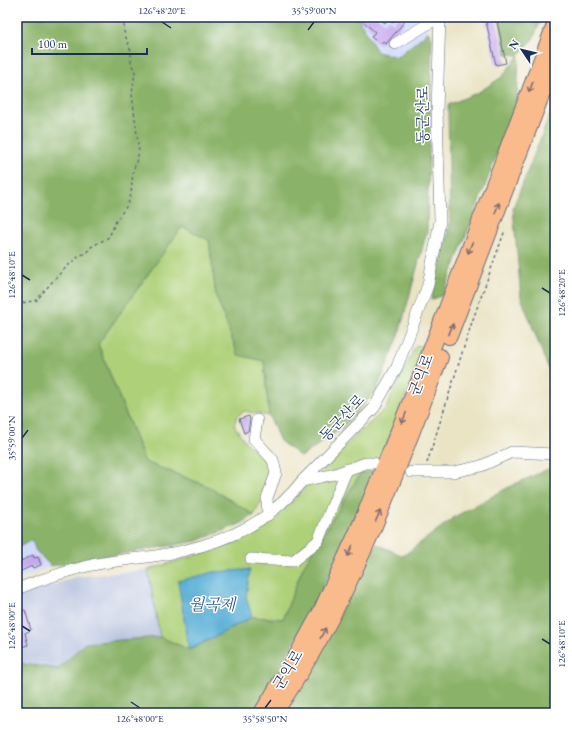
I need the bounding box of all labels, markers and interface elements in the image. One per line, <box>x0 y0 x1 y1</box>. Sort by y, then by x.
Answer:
text: 126°48'20"E <box>138 4 186 17</box>
text: 35°59'00"N <box>292 4 337 17</box>
scale bar <box>32 30 147 56</box>
north arrow <box>502 30 542 70</box>
text: 100 m <box>38 36 68 52</box>
text: N <box>506 37 522 52</box>
one-way arrow <box>527 81 535 93</box>
street label: 동군산로 <box>413 86 432 144</box>
one-way arrow <box>494 202 502 214</box>
one-way arrow <box>465 242 473 254</box>
text: 126°48'10"E <box>5 251 18 299</box>
text: 126°48'20"E <box>555 269 568 317</box>
one-way arrow <box>447 324 455 336</box>
street label: 군익로 <box>404 351 437 399</box>
street label: 동군산로 <box>315 390 369 445</box>
one-way arrow <box>400 412 407 424</box>
text: 35°59'00"N <box>5 415 18 460</box>
one-way arrow <box>375 510 382 522</box>
one-way arrow <box>345 545 353 557</box>
water label: 월곡제 <box>189 594 237 615</box>
text: 126°48'00"E <box>5 602 18 650</box>
text: 126°48'10"E <box>555 620 568 668</box>
one-way arrow <box>320 628 327 640</box>
street label: 군익로 <box>268 646 307 693</box>
text: 126°48'00"E <box>116 712 164 725</box>
text: 35°58'50"N <box>243 712 288 725</box>

